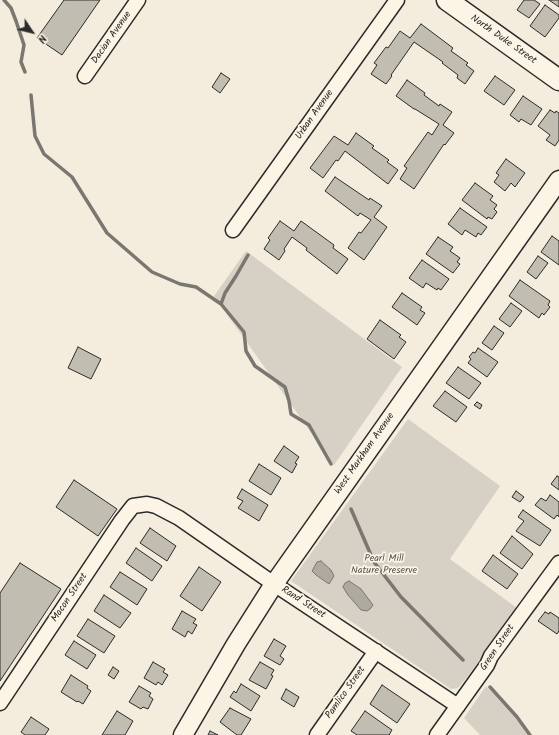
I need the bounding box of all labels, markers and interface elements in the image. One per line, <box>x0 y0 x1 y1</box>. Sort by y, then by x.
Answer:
street label: Dacian Avenue <box>89 9 135 67</box>
north arrow <box>12 12 52 52</box>
street label: North Duke Street <box>468 13 538 67</box>
text: N <box>32 31 51 47</box>
street label: Urban Avenue <box>293 88 337 142</box>
street label: West Markham Avenue <box>332 411 398 497</box>
park label: Pearl Mill Nature Preserve <box>351 553 417 576</box>
street label: Macon Street <box>49 571 91 625</box>
street label: Rand Street <box>279 584 327 622</box>
street label: Green Street <box>478 623 518 673</box>
street label: Pamlico Street <box>324 664 368 722</box>

